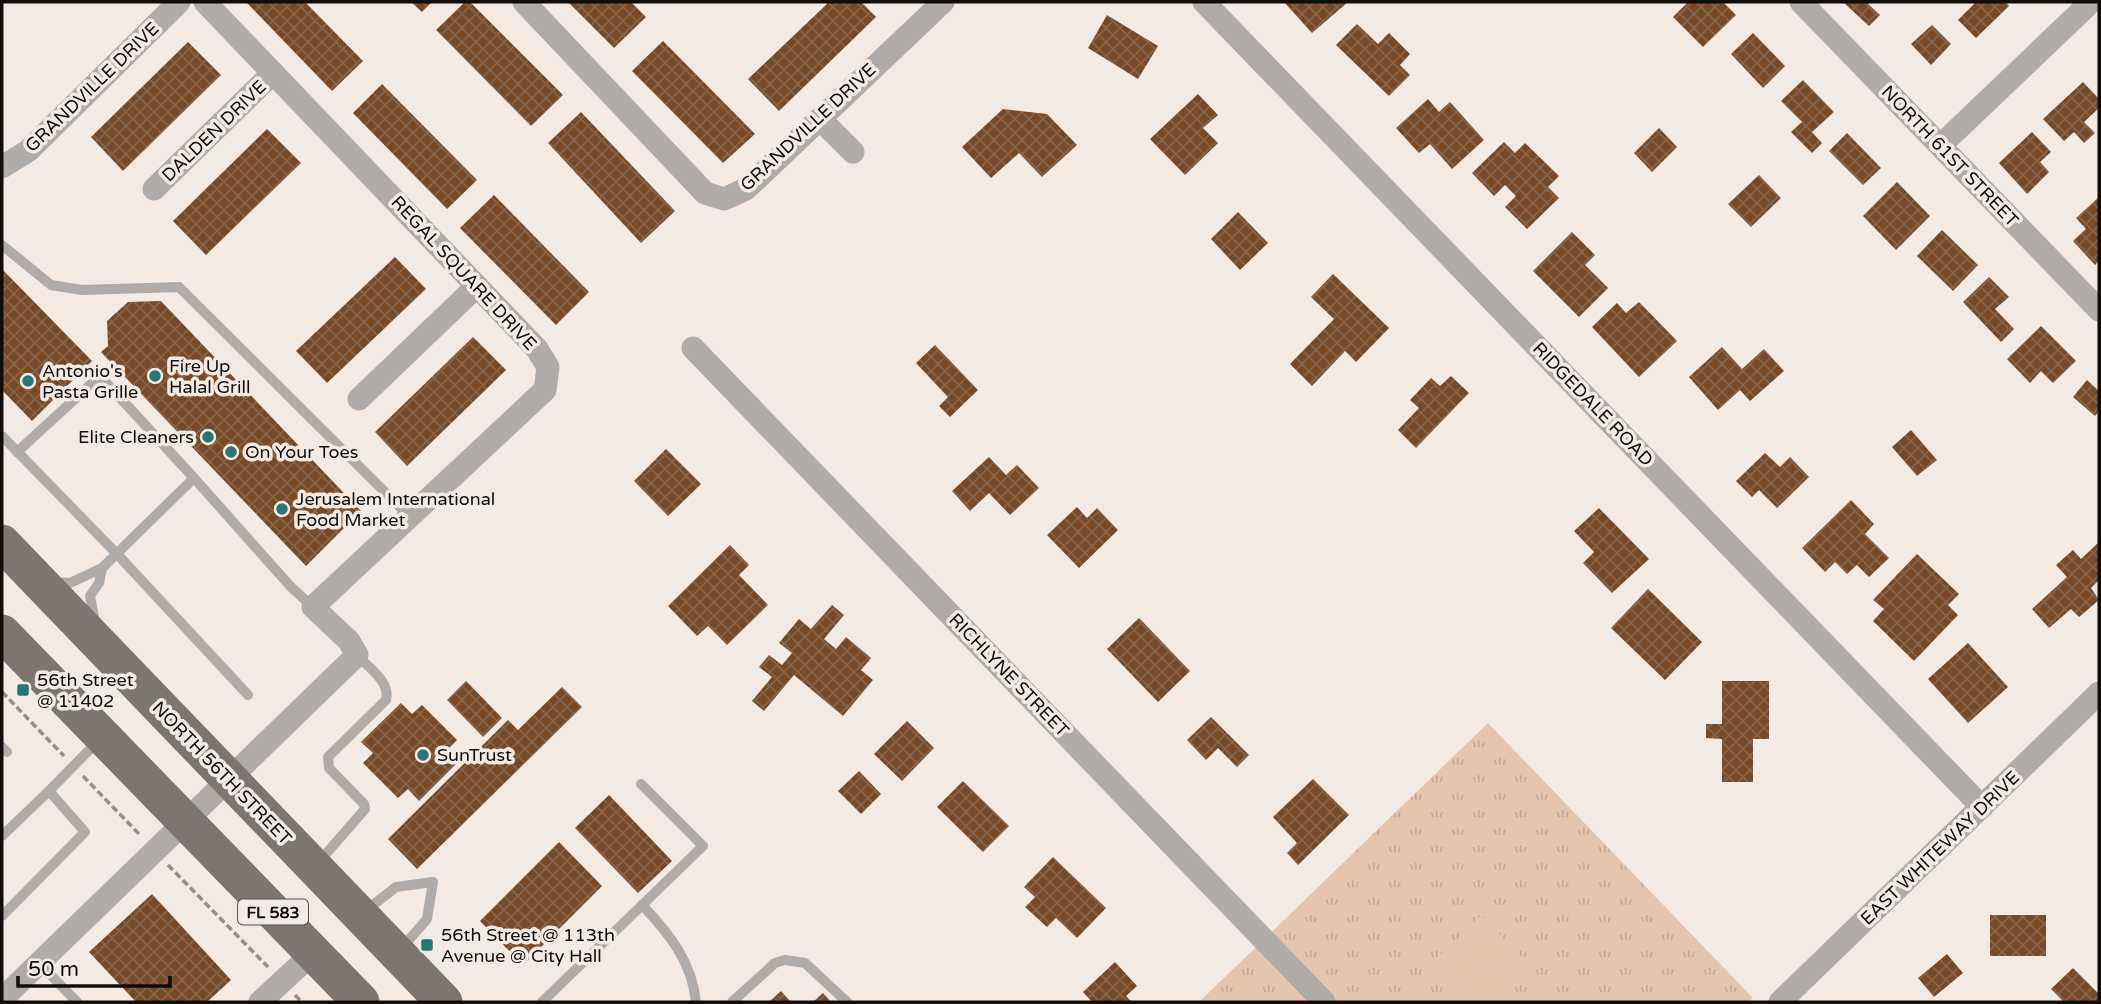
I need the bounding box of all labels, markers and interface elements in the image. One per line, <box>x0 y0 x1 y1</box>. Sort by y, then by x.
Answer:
street label: GRANDVILLE DRIVE <box>20 17 164 157</box>
street label: GRANDVILLE DRIVE <box>736 58 880 196</box>
street label: DALDEN DRIVE <box>157 76 271 186</box>
street label: NORTH 61ST STREET <box>1877 81 2023 231</box>
street label: REGAL SQUARE DRIVE <box>387 191 541 355</box>
street label: RIDGEDALE ROAD <box>1528 337 1658 471</box>
place label: Fire Up Halal Grill <box>169 355 250 398</box>
place label: Antonio's Pasta Grille <box>42 360 138 403</box>
marker: Fire Up Halal Grill <box>147 368 163 384</box>
marker: Antonio's Pasta Grille <box>20 373 36 389</box>
place label: Elite Cleaners <box>78 426 194 448</box>
marker: Elite Cleaners <box>200 429 216 445</box>
place label: On Your Toes <box>245 441 358 463</box>
marker: On Your Toes <box>223 444 239 460</box>
place label: Jerusalem International Food Market <box>296 488 495 531</box>
marker: Jerusalem International Food Market <box>274 501 290 517</box>
street label: RICHLYNE STREET <box>944 609 1074 741</box>
place label: 56th Street @ 11402 <box>37 669 134 712</box>
marker: 56th Street @ 11402 <box>15 682 31 698</box>
street label: NORTH 56TH STREET <box>148 697 296 849</box>
place label: SunTrust <box>437 744 512 766</box>
marker: SunTrust <box>415 747 431 763</box>
street label: EAST WHITEWAY DRIVE <box>1856 766 2024 930</box>
road number: FL 583 <box>238 900 308 924</box>
place label: 56th Street @ 113th Avenue @ City Hall <box>441 924 615 967</box>
marker: 56th Street @ 113th Avenue @ City Hall <box>419 937 435 953</box>
scale bar <box>18 944 170 988</box>
text: 50 m <box>28 957 79 982</box>

